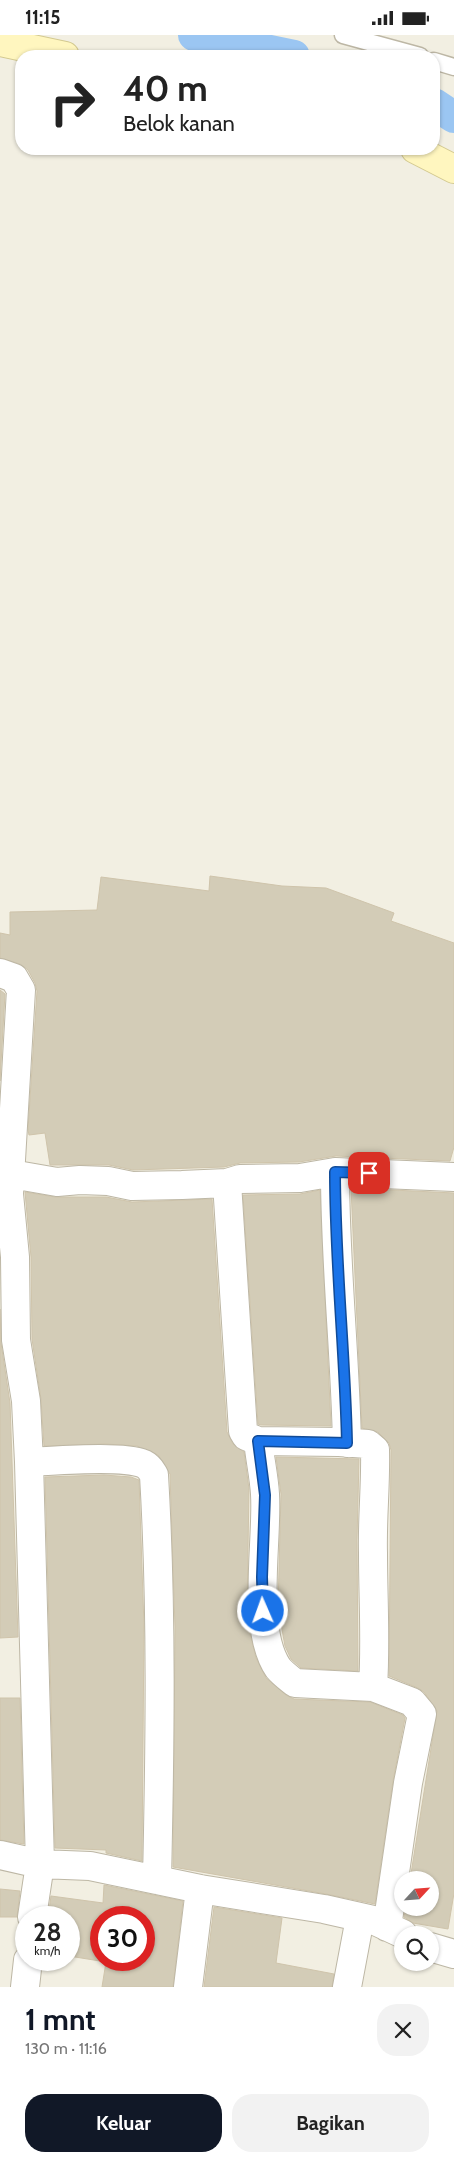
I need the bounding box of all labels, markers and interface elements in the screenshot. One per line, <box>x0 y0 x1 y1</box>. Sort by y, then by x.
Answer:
text: 11:15 <box>25 6 60 29</box>
text: 40 m <box>123 67 208 110</box>
icon: right <box>40 70 105 135</box>
text: Belok kanan <box>123 110 235 137</box>
pin <box>348 1152 390 1194</box>
icon: arrive <box>355 1159 383 1187</box>
position arrow <box>236 1584 288 1636</box>
north arrow <box>394 1871 439 1916</box>
map controls <box>394 1871 439 1971</box>
speed limit sign: 30 <box>90 1906 155 1971</box>
text: 28 <box>33 1917 62 1947</box>
button: search <box>394 1926 439 1971</box>
text: km/h <box>34 1943 61 1958</box>
text: 1 mnt <box>25 2001 96 2038</box>
button: close <box>377 2004 429 2056</box>
text: 130 m · 11:16 <box>25 2039 107 2058</box>
button: Keluar <box>25 2094 222 2152</box>
button: Bagikan <box>232 2094 429 2152</box>

